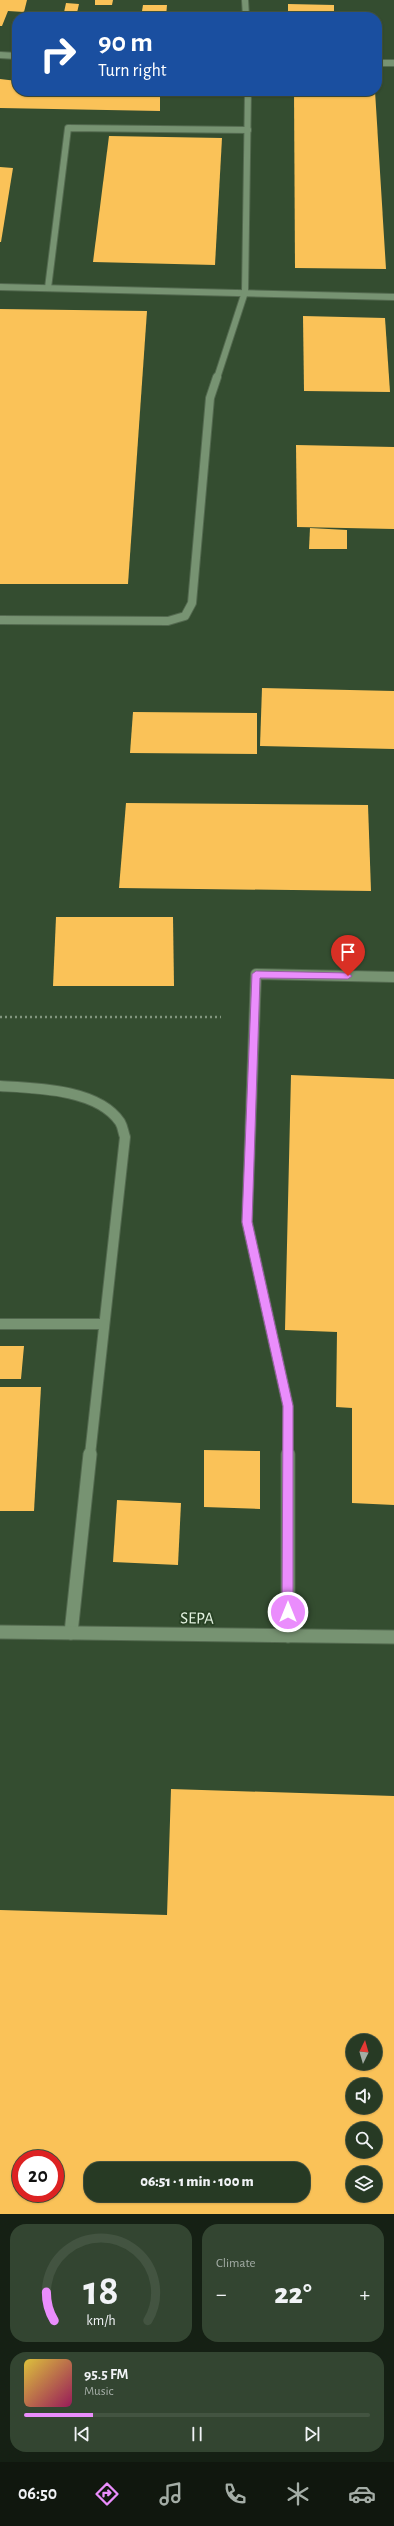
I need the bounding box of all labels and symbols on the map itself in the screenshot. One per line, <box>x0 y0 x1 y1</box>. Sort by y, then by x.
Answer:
pin <box>331 935 365 976</box>
position arrow <box>267 1591 309 1633</box>
street label: SEPA <box>180 1609 214 1627</box>
north arrow <box>346 2034 382 2070</box>
speed limit sign: 20 <box>12 2150 64 2202</box>

